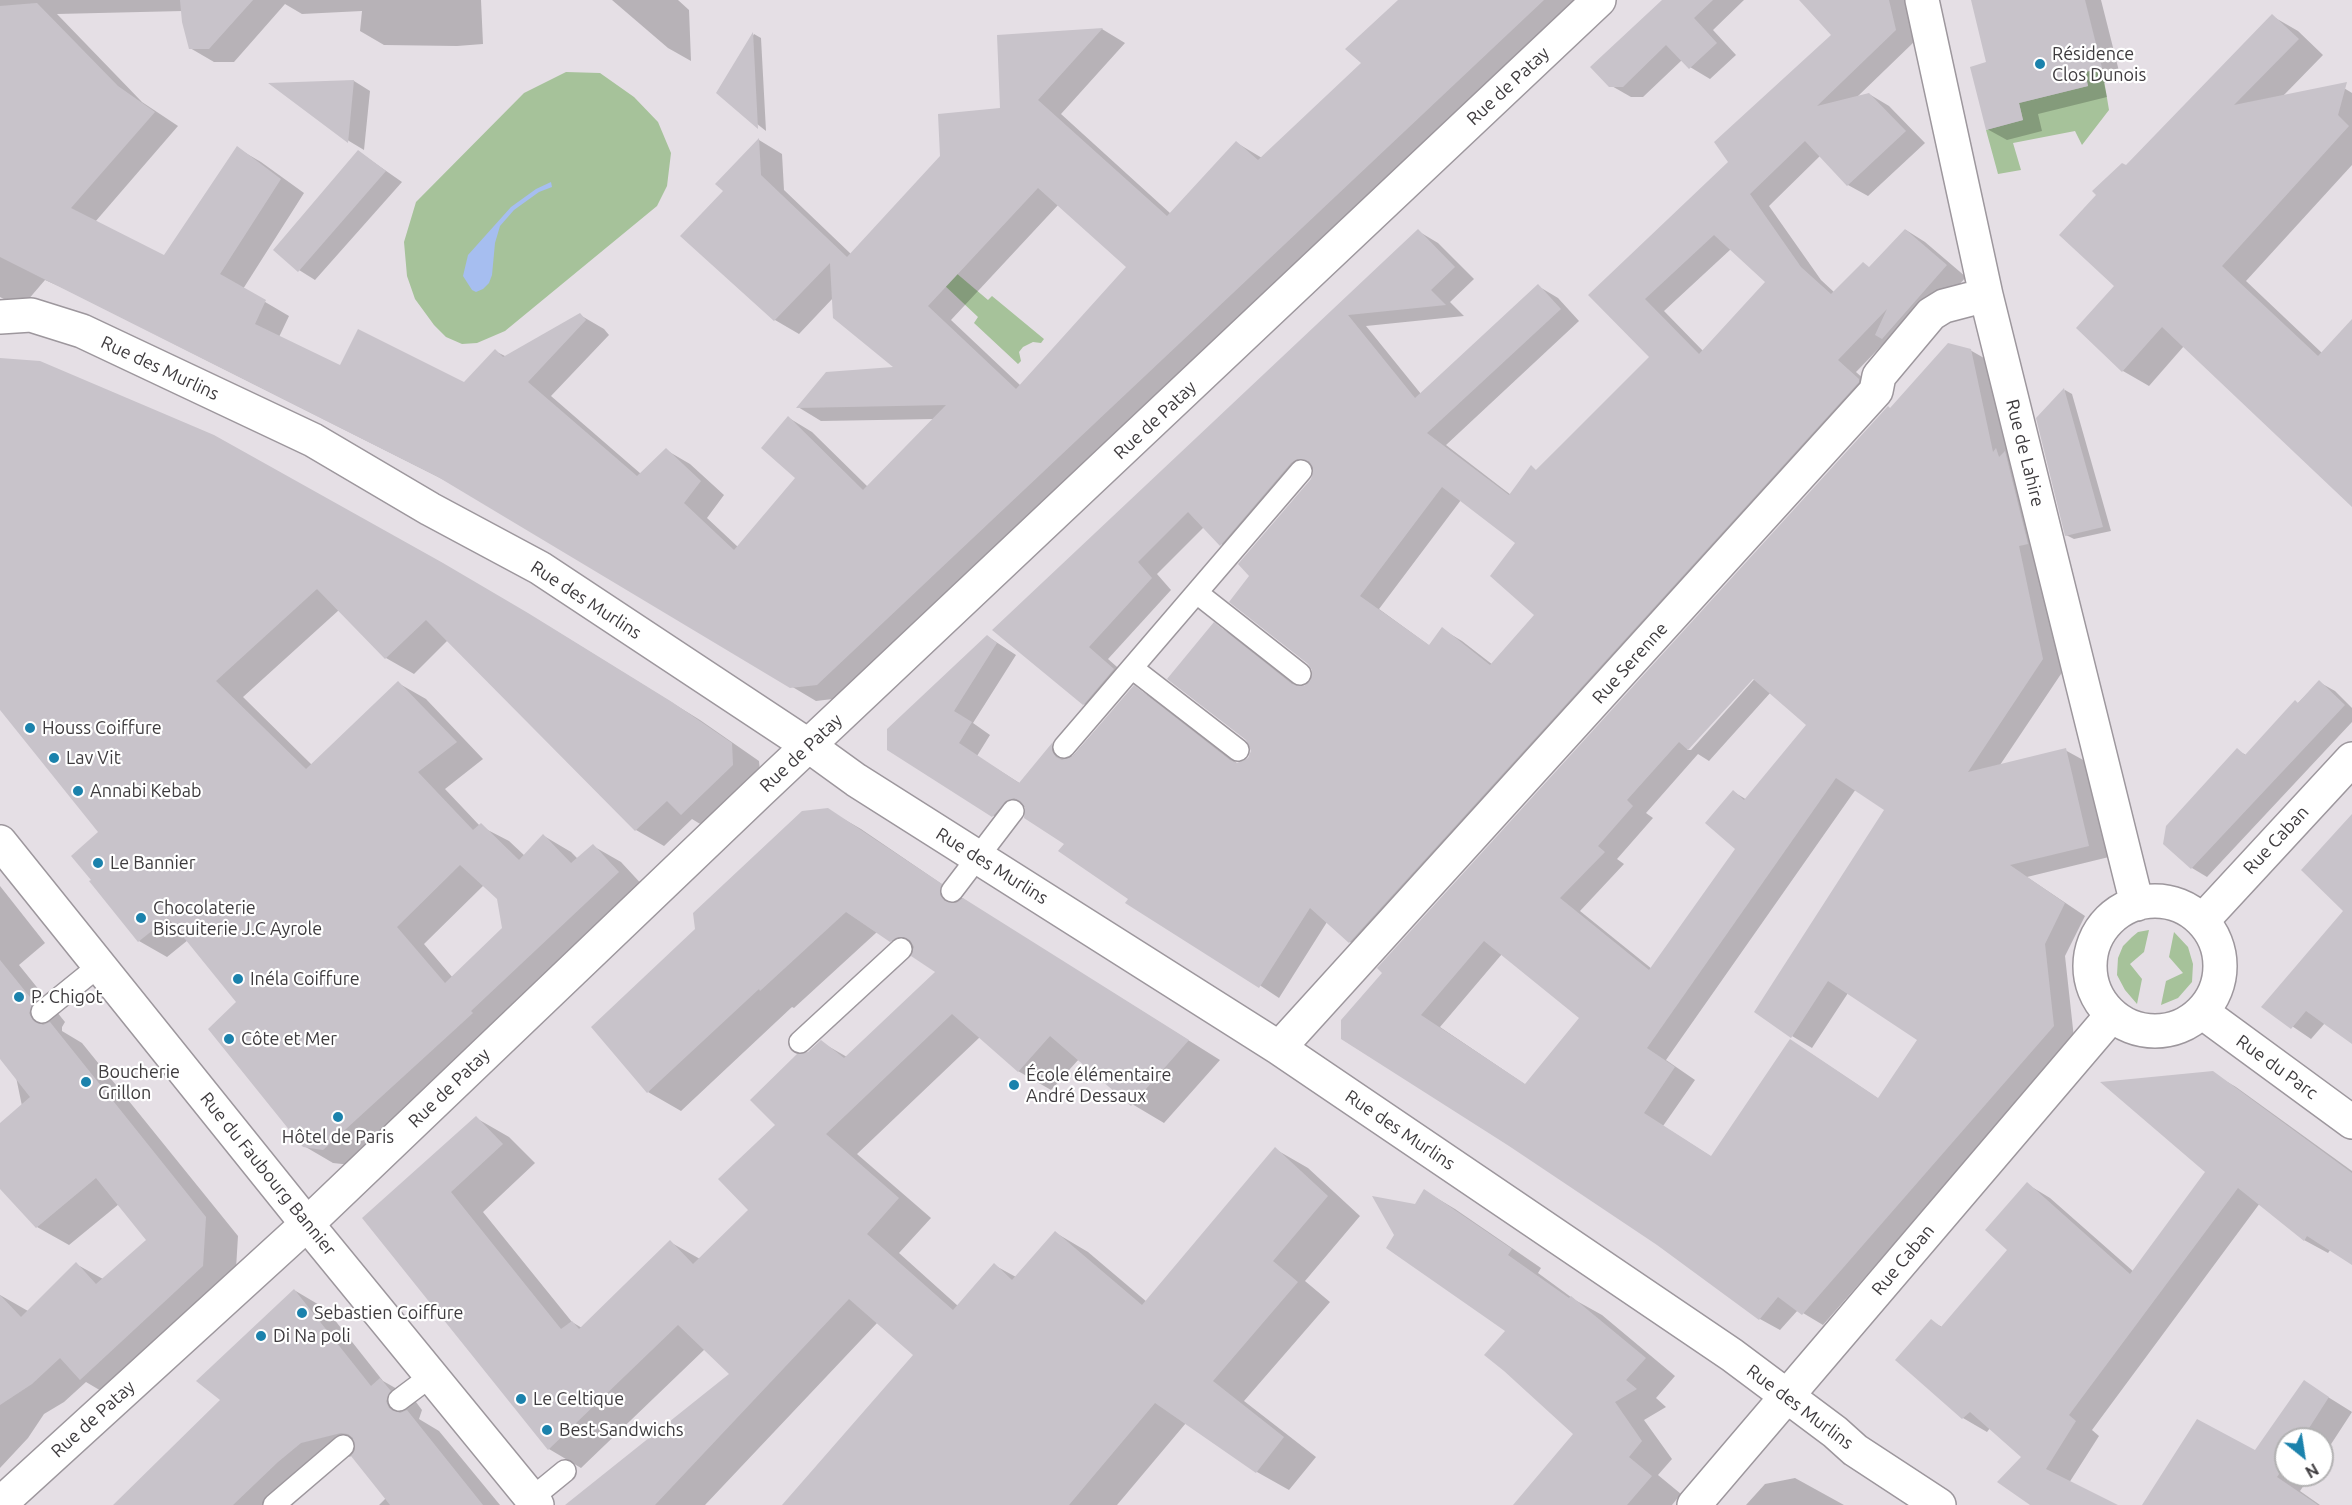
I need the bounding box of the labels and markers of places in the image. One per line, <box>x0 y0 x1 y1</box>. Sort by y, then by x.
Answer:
place label: Résidence Clos Dunois <box>2052 43 2146 86</box>
marker: Résidence Clos Dunois <box>2033 57 2047 71</box>
place label: Houss Coiffure <box>42 717 162 739</box>
marker: Houss Coiffure <box>23 721 37 735</box>
place label: Lav Vit <box>66 747 121 769</box>
marker: Lav Vit <box>47 751 61 765</box>
place label: Annabi Kebab <box>90 780 202 802</box>
marker: Annabi Kebab <box>71 784 85 798</box>
place label: Le Bannier <box>110 852 196 874</box>
marker: Le Bannier <box>91 856 105 870</box>
place label: Chocolaterie Biscuiterie J.C Ayrole <box>153 897 322 940</box>
marker: Chocolaterie Biscuiterie J.C Ayrole <box>134 911 148 925</box>
place label: Inéla Coiffure <box>250 968 360 990</box>
marker: Inéla Coiffure <box>231 972 245 986</box>
place label: P. Chigot <box>31 986 102 1008</box>
marker: P. Chigot <box>12 990 26 1004</box>
place label: Côte et Mer <box>241 1028 337 1050</box>
marker: Côte et Mer <box>222 1032 236 1046</box>
place label: Boucherie Grillon <box>98 1061 180 1104</box>
place label: École élémentaire André Dessaux <box>1026 1064 1171 1106</box>
marker: Boucherie Grillon <box>79 1075 93 1089</box>
marker: École élémentaire André Dessaux <box>1007 1078 1021 1092</box>
marker: Hôtel de Paris <box>331 1110 345 1124</box>
place label: Hôtel de Paris <box>282 1126 394 1148</box>
place label: Sebastien Coiffure <box>314 1302 463 1324</box>
marker: Sebastien Coiffure <box>295 1306 309 1320</box>
place label: Di Na poli <box>273 1325 351 1347</box>
marker: Di Na poli <box>254 1329 268 1343</box>
place label: Le Celtique <box>533 1388 624 1410</box>
marker: Le Celtique <box>514 1392 528 1406</box>
place label: Best Sandwichs <box>559 1419 684 1441</box>
marker: Best Sandwichs <box>540 1423 554 1437</box>

